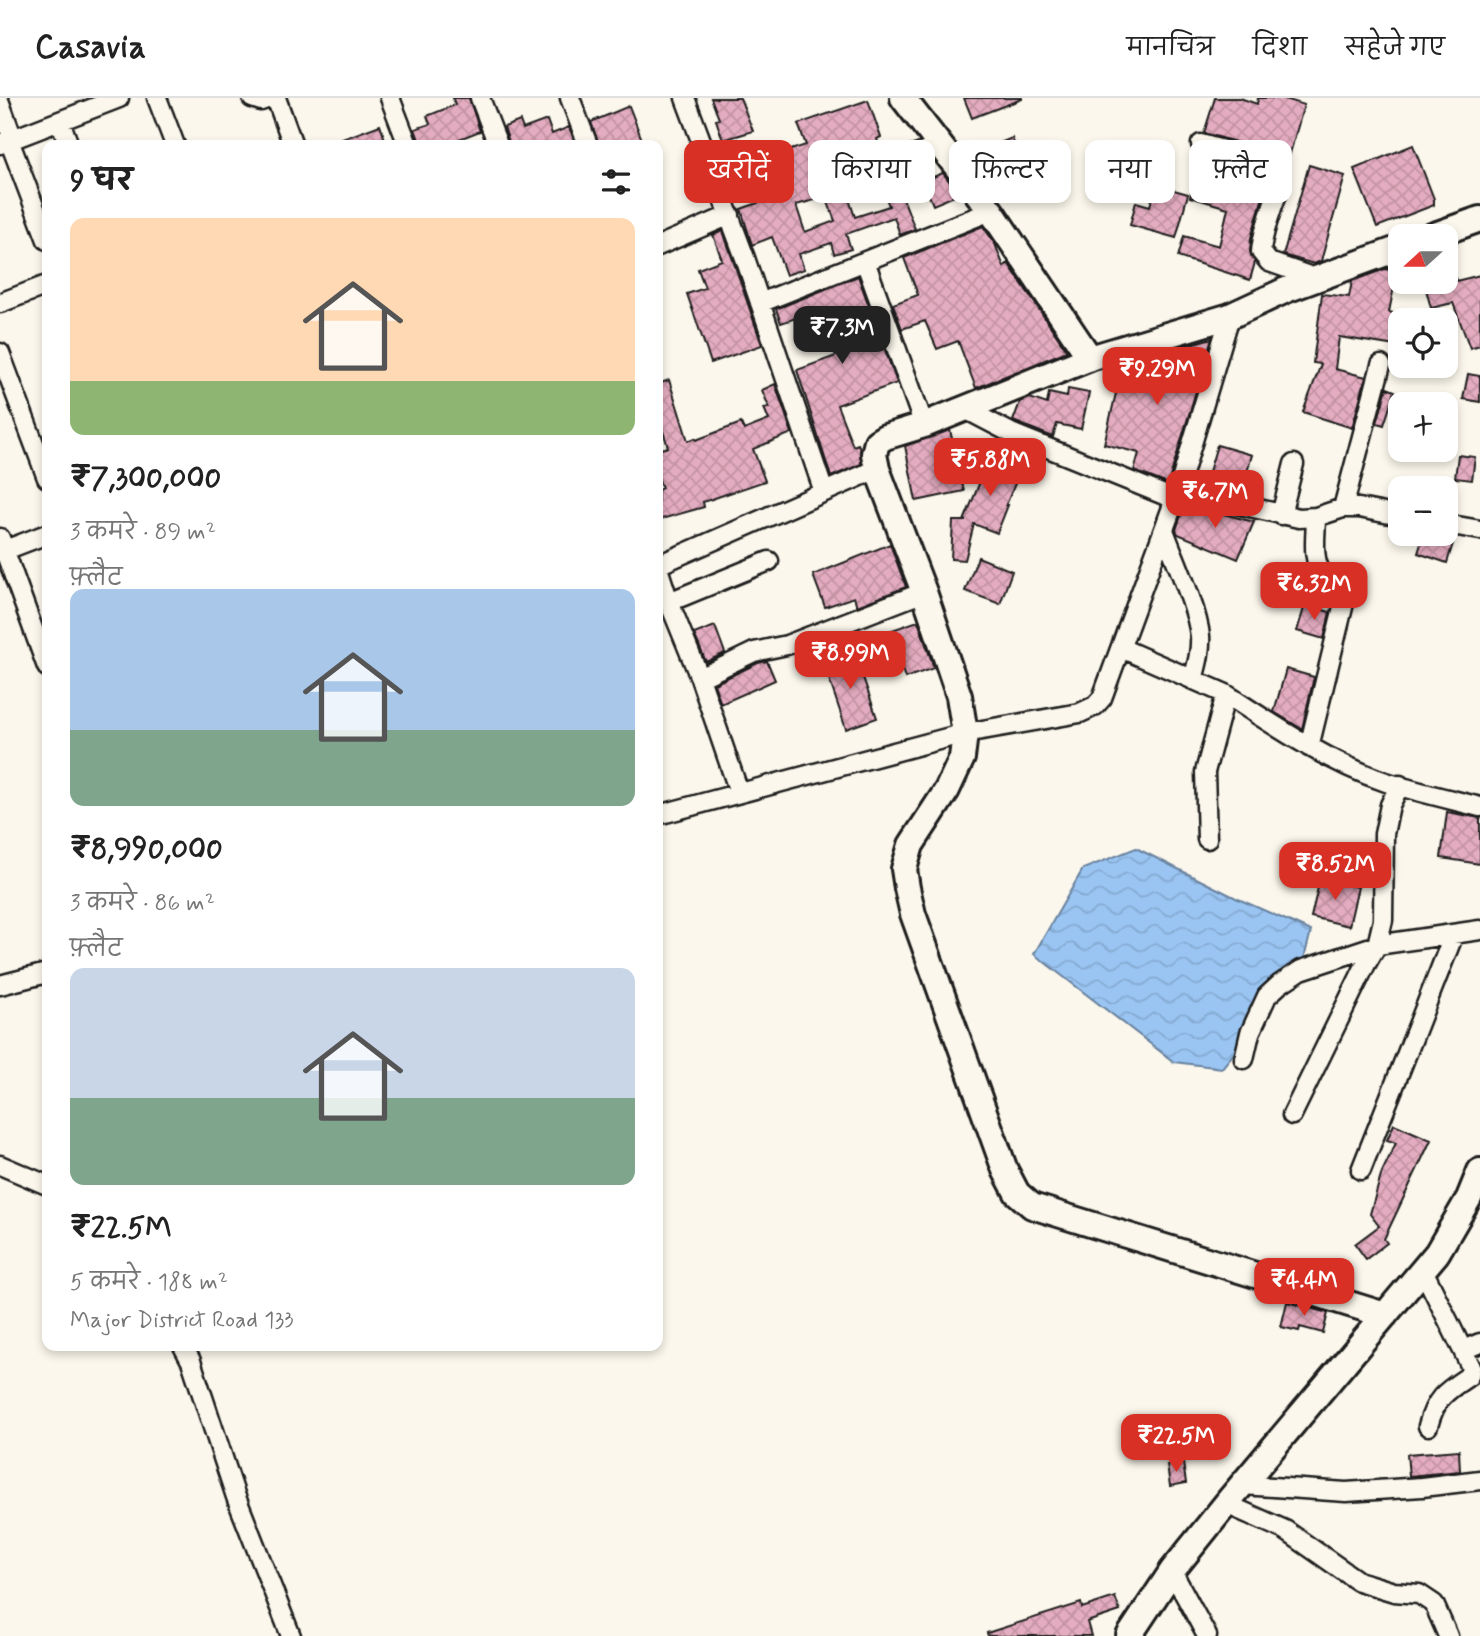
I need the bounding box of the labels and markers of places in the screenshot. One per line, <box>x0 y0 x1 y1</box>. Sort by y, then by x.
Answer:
pin: ₹7.3M <box>793 306 891 366</box>
pin: ₹9.29M <box>1100 348 1214 407</box>
pin: ₹5.88M <box>933 438 1047 498</box>
pin: ₹6.7M <box>1166 470 1264 530</box>
pin: ₹6.32M <box>1257 562 1371 622</box>
pin: ₹8.99M <box>793 632 907 691</box>
pin: ₹8.52M <box>1278 842 1392 902</box>
pin: ₹4.4M <box>1255 1258 1353 1318</box>
pin: ₹22.5M <box>1119 1414 1233 1474</box>

